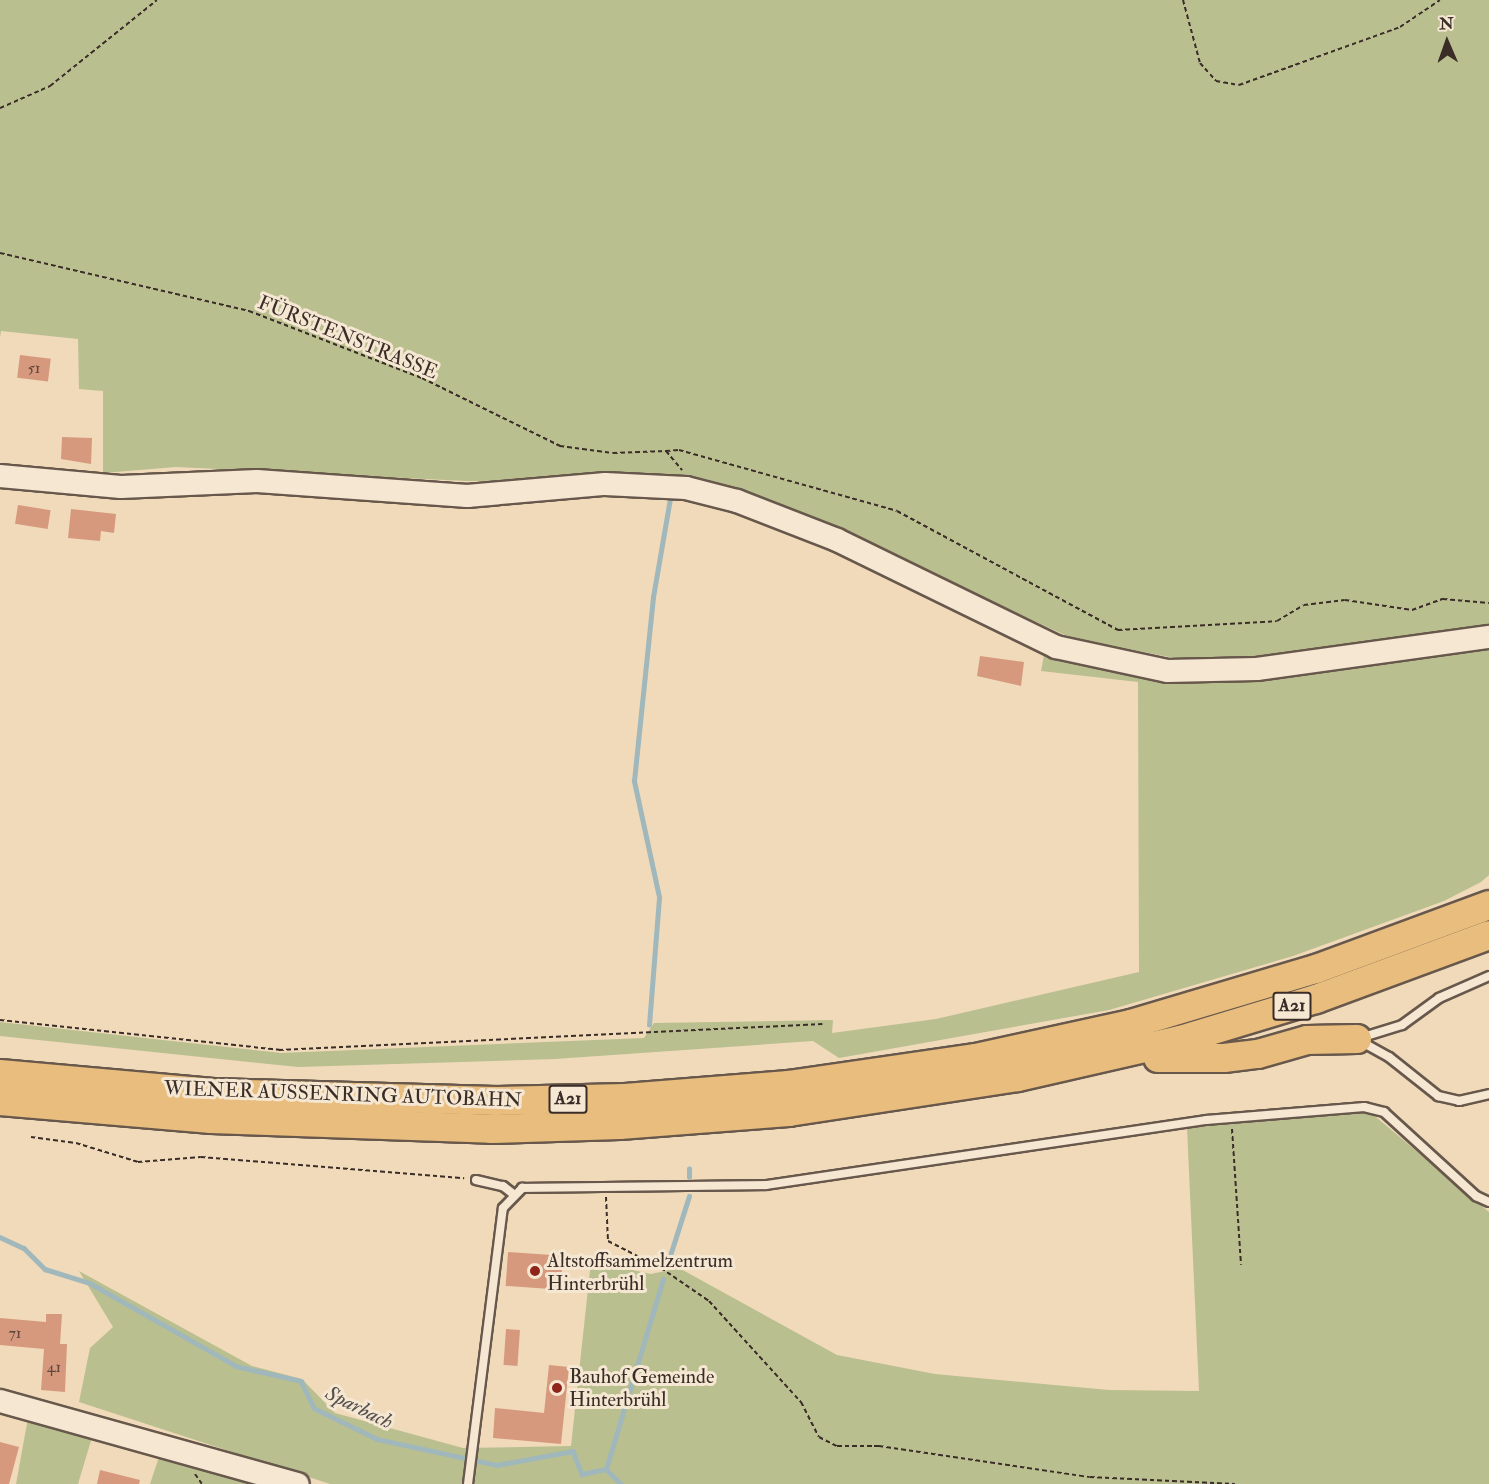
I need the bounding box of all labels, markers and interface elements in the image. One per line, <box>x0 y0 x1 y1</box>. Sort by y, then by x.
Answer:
north arrow <box>1417 12 1477 72</box>
text: N <box>1439 14 1454 34</box>
street label: FÜRSTENSTRASSE <box>255 290 441 384</box>
house number: 51 <box>28 358 40 378</box>
road number: A21 <box>1272 991 1312 1021</box>
street label: WIENER AUSSENRING AUTOBAHN <box>164 1076 522 1112</box>
road number: A21 <box>548 1084 588 1114</box>
place label: Altstoffsammelzentrum Hinterbrühl <box>547 1248 733 1295</box>
marker: Altstoffsammelzentrum Hinterbrühl <box>528 1264 542 1278</box>
house number: 71 <box>8 1323 22 1343</box>
house number: 41 <box>47 1357 61 1377</box>
place label: Bauhof Gemeinde Hinterbrühl <box>569 1364 714 1411</box>
water label: Sparbach <box>321 1381 397 1435</box>
marker: Bauhof Gemeinde Hinterbrühl <box>550 1381 564 1395</box>

